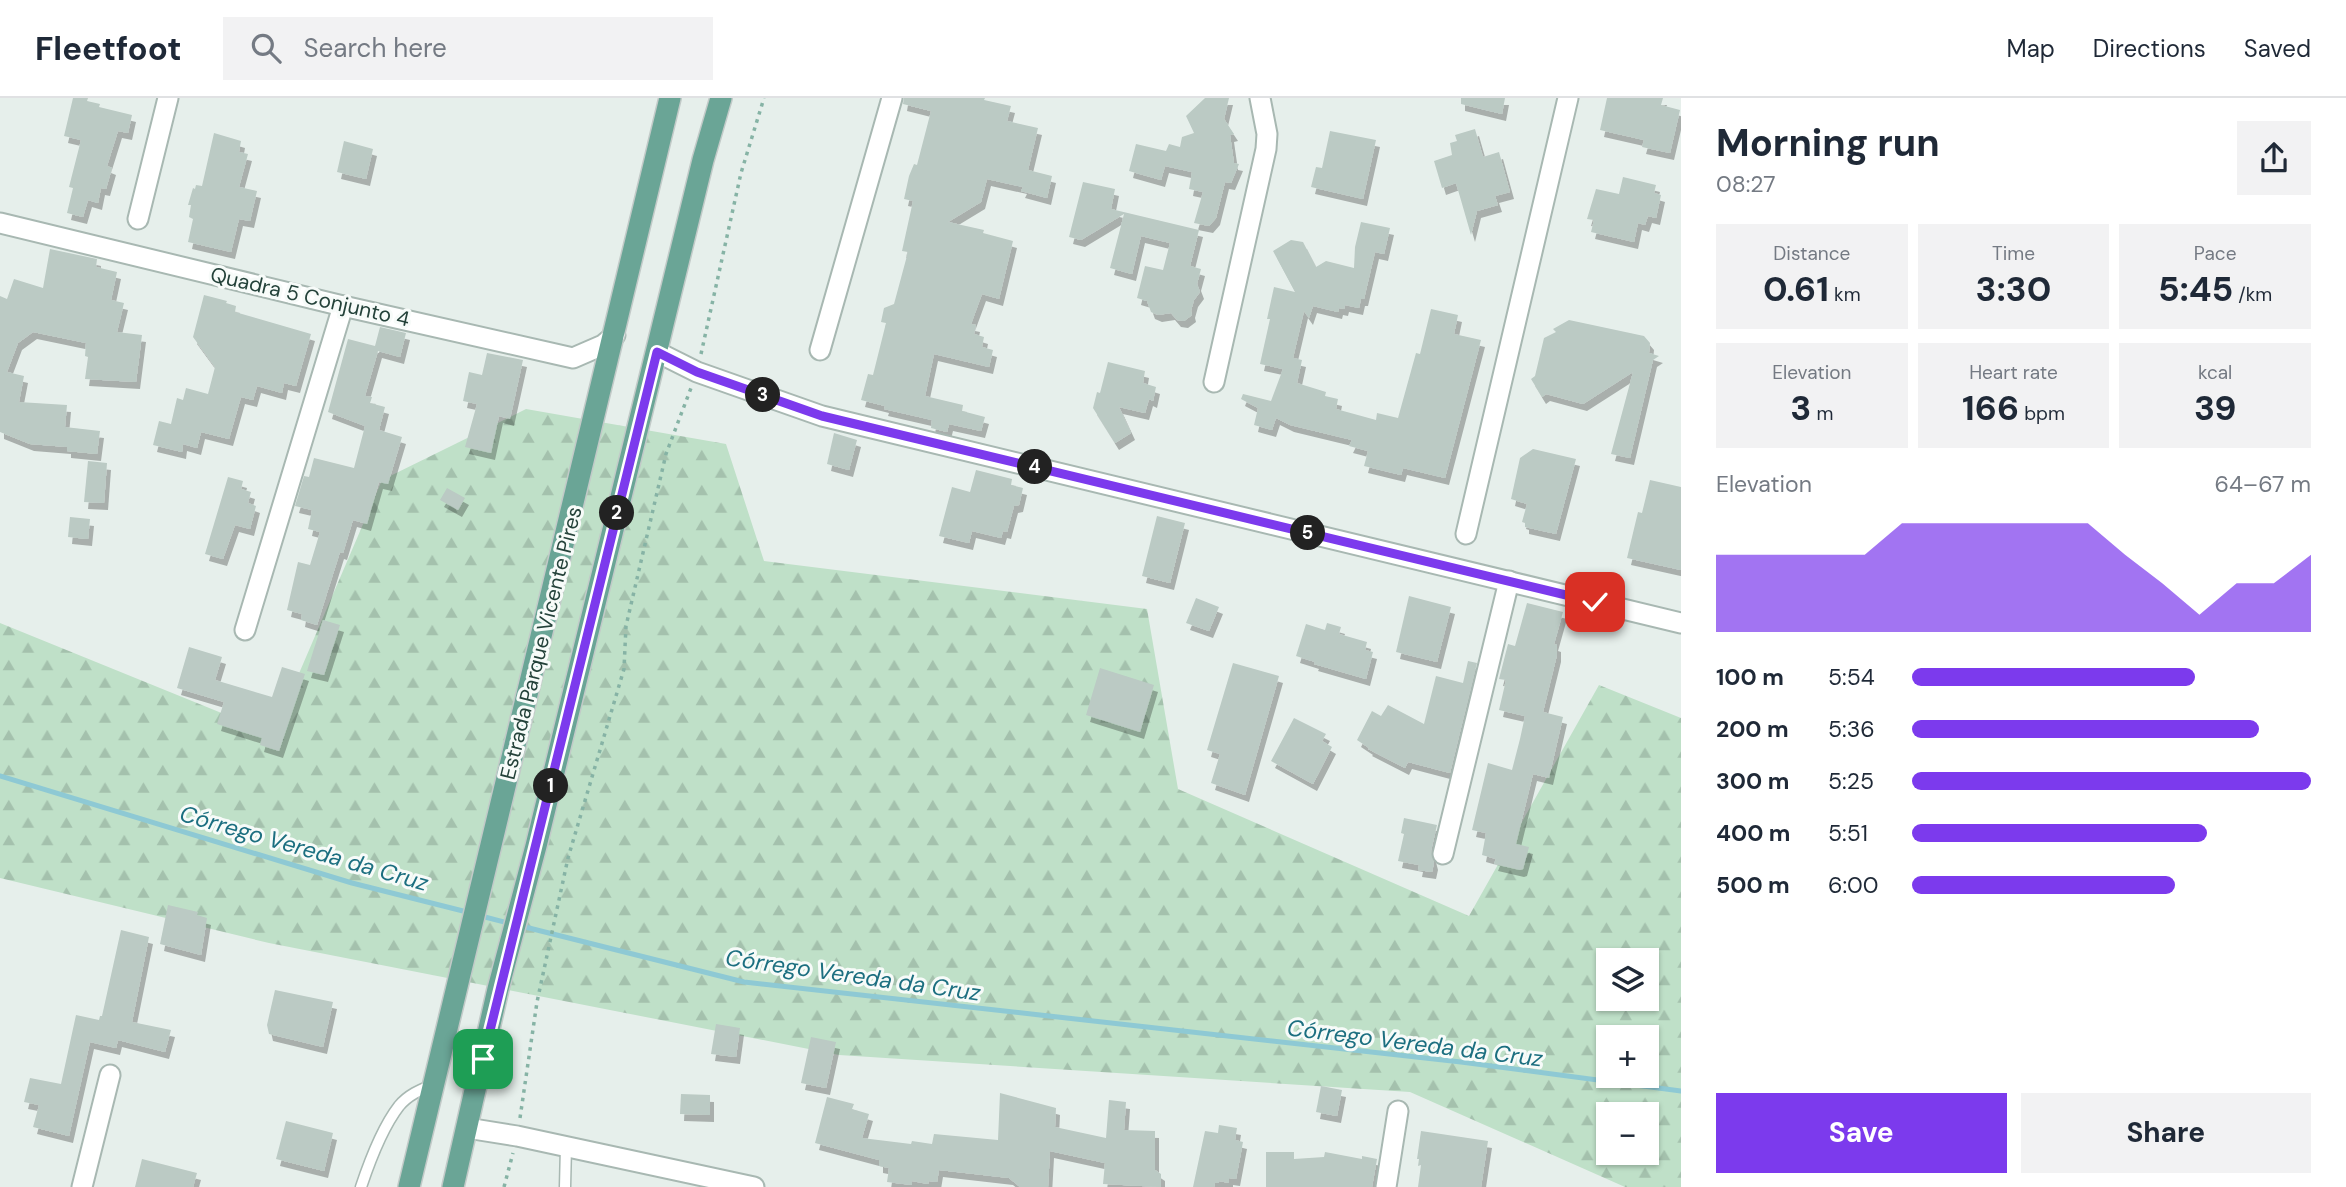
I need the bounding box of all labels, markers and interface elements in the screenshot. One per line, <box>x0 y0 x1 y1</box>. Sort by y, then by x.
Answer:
search box <box>223 17 713 80</box>
text: Fleetfoot <box>35 27 181 70</box>
icon: search <box>247 29 285 67</box>
text: Search here <box>303 31 447 65</box>
text: Map <box>2007 33 2055 64</box>
text: Directions <box>2093 33 2206 64</box>
text: Saved <box>2244 33 2311 64</box>
text: Morning run <box>1716 118 1940 168</box>
button: share <box>2237 121 2311 195</box>
text: 08:27 <box>1716 169 1776 199</box>
text: Distance <box>1773 241 1850 266</box>
text: Time <box>1992 241 2035 266</box>
text: Pace <box>2194 241 2236 266</box>
street label: Quadra 5 Conjunto 4 <box>208 260 413 334</box>
text: 0.61 <box>1763 266 1829 312</box>
text: 3:30 <box>1976 266 2051 312</box>
text: 5:45 <box>2158 266 2233 312</box>
text: km <box>1829 282 1861 307</box>
text: /km <box>2233 282 2272 307</box>
text: Elevation <box>1772 360 1851 385</box>
text: Heart rate <box>1969 360 2058 385</box>
text: kcal <box>2198 360 2232 385</box>
pin: 3 <box>746 378 780 412</box>
text: 3 <box>757 382 768 407</box>
text: 3 <box>1790 385 1811 431</box>
text: 166 <box>1962 385 2019 431</box>
text: 39 <box>2194 385 2236 431</box>
text: m <box>1811 401 1833 426</box>
text: bpm <box>2019 401 2065 426</box>
pin: 4 <box>1018 450 1052 484</box>
text: 4 <box>1028 454 1041 479</box>
text: Elevation <box>1716 469 1812 499</box>
text: 64–67 m <box>2214 469 2311 499</box>
pin: 2 <box>600 496 634 530</box>
text: 2 <box>611 500 622 525</box>
street label: Estrada Parque Vicente Pires <box>494 504 588 782</box>
pin: 5 <box>1290 516 1326 550</box>
text: 5 <box>1302 520 1313 545</box>
pin <box>1565 572 1625 632</box>
icon: check <box>1576 583 1614 621</box>
text: 100 m <box>1716 662 1784 692</box>
text: 5:54 <box>1828 662 1875 692</box>
text: 200 m <box>1716 714 1789 744</box>
text: 5:36 <box>1828 714 1875 744</box>
text: 300 m <box>1716 766 1789 796</box>
text: 5:25 <box>1828 766 1874 796</box>
pin: 1 <box>534 768 568 804</box>
text: 1 <box>547 773 554 798</box>
water label: Córrego Vereda da Cruz <box>176 798 432 898</box>
text: 400 m <box>1716 818 1790 848</box>
text: 5:51 <box>1828 818 1868 848</box>
text: 500 m <box>1716 870 1790 900</box>
text: 6:00 <box>1828 870 1879 900</box>
water label: Córrego Vereda da Cruz <box>724 942 983 1008</box>
map controls <box>1596 948 1659 1165</box>
button: layers <box>1596 948 1659 1011</box>
water label: Córrego Vereda da Cruz <box>1286 1012 1545 1074</box>
button: + <box>1596 1025 1659 1088</box>
pin <box>453 1029 513 1089</box>
icon: arrive <box>464 1040 502 1078</box>
button: Save <box>1716 1093 2007 1173</box>
button: Share <box>2021 1093 2311 1173</box>
button: − <box>1596 1102 1659 1165</box>

